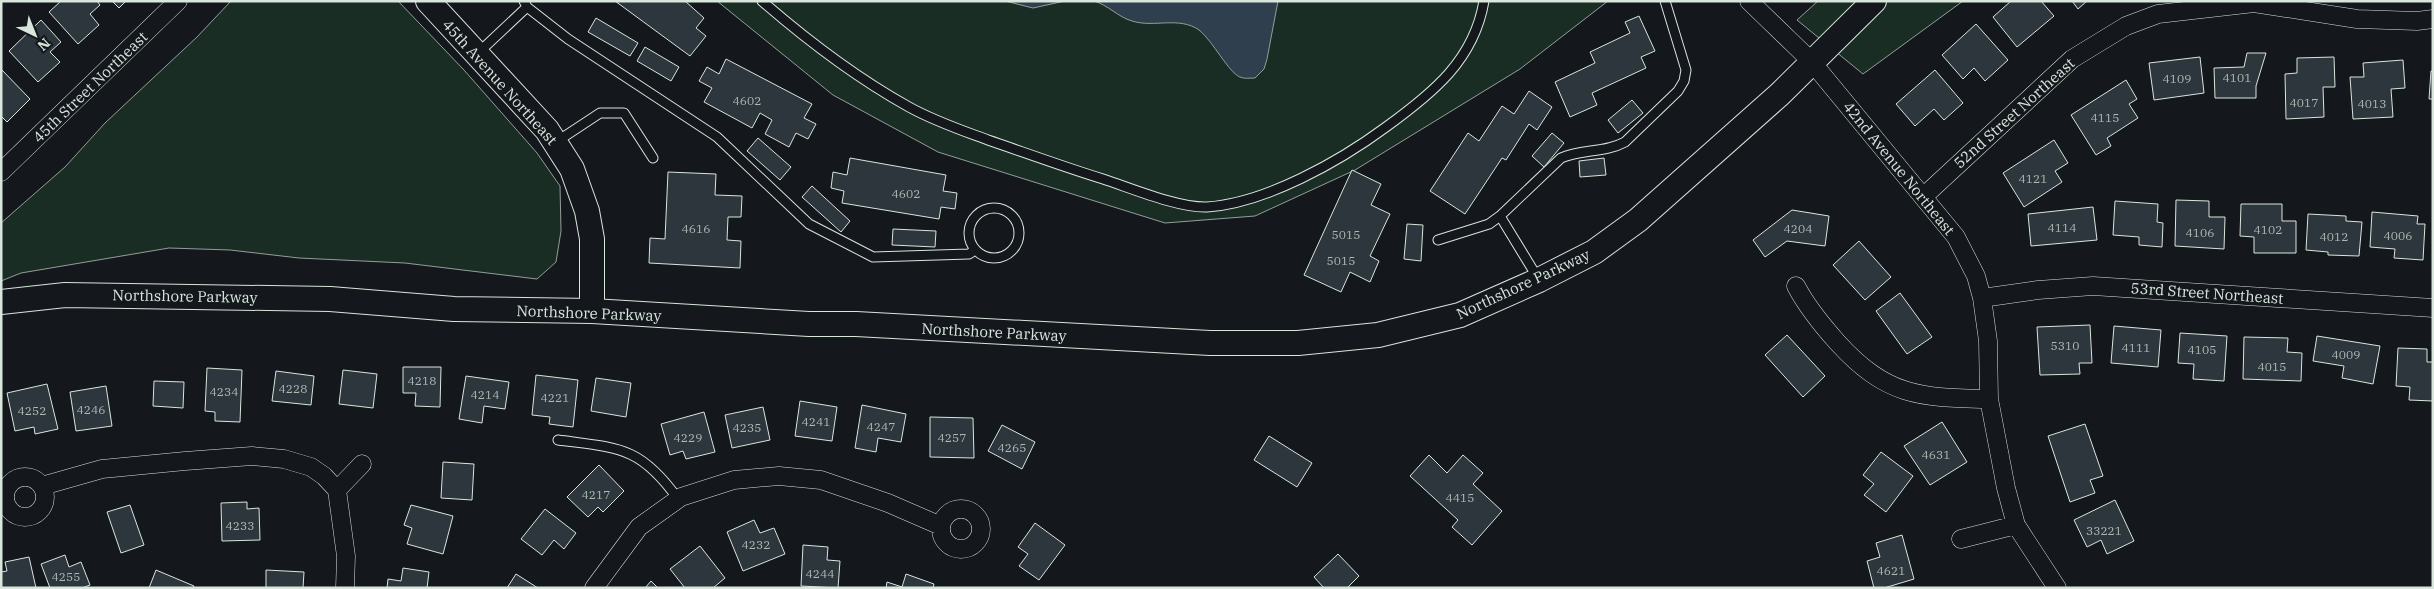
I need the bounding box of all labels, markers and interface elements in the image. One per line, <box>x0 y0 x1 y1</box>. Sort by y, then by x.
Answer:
north arrow <box>10 10 60 60</box>
street label: 45th Avenue Northeast <box>438 15 562 149</box>
street label: 45th Street Northeast <box>29 28 151 146</box>
street label: 52nd Street Northeast <box>1950 54 2078 172</box>
house number: 4101 <box>2223 70 2251 85</box>
house number: 4109 <box>2163 71 2191 86</box>
house number: 4602 <box>733 93 761 108</box>
house number: 4017 <box>2290 95 2318 110</box>
house number: 4013 <box>2358 96 2386 111</box>
street label: 42nd Avenue Northeast <box>1839 97 1959 239</box>
house number: 4115 <box>2091 110 2119 125</box>
house number: 4121 <box>2019 171 2047 186</box>
house number: 4602 <box>892 186 920 201</box>
house number: 4114 <box>2048 220 2076 235</box>
house number: 4616 <box>682 221 710 236</box>
house number: 4204 <box>1784 221 1812 236</box>
house number: 4102 <box>2254 222 2282 237</box>
house number: 4106 <box>2186 225 2214 240</box>
house number: 5015 <box>1332 227 1360 242</box>
house number: 4006 <box>2384 228 2412 243</box>
house number: 4012 <box>2320 229 2348 244</box>
street label: Northshore Parkway <box>1453 245 1593 323</box>
house number: 5015 <box>1327 253 1355 268</box>
street label: 53rd Street Northeast <box>2130 278 2284 308</box>
street label: Northshore Parkway <box>112 285 258 307</box>
street label: Northshore Parkway <box>516 301 662 325</box>
street label: Northshore Parkway <box>921 319 1067 345</box>
house number: 5310 <box>2051 338 2079 353</box>
house number: 4111 <box>2122 340 2150 355</box>
house number: 4105 <box>2188 342 2216 357</box>
house number: 4009 <box>2332 347 2360 362</box>
house number: 4015 <box>2258 359 2286 374</box>
house number: 4218 <box>408 373 436 388</box>
house number: 4228 <box>279 381 307 396</box>
house number: 4234 <box>210 384 238 399</box>
house number: 4214 <box>471 387 499 402</box>
house number: 4221 <box>541 390 569 405</box>
house number: 4246 <box>77 402 105 417</box>
house number: 4252 <box>18 403 46 418</box>
house number: 4241 <box>802 414 830 429</box>
house number: 4247 <box>867 419 895 434</box>
house number: 4235 <box>733 420 761 435</box>
house number: 4229 <box>674 430 702 445</box>
house number: 4257 <box>938 430 966 445</box>
house number: 4265 <box>998 440 1026 455</box>
house number: 4631 <box>1922 447 1950 462</box>
house number: 4217 <box>582 487 610 502</box>
house number: 4415 <box>1446 490 1474 505</box>
house number: 4233 <box>226 518 254 533</box>
house number: 33221 <box>2086 523 2122 538</box>
house number: 4232 <box>742 537 770 552</box>
house number: 4621 <box>1877 563 1905 578</box>
house number: 4244 <box>806 566 834 581</box>
house number: 4255 <box>52 569 80 584</box>

